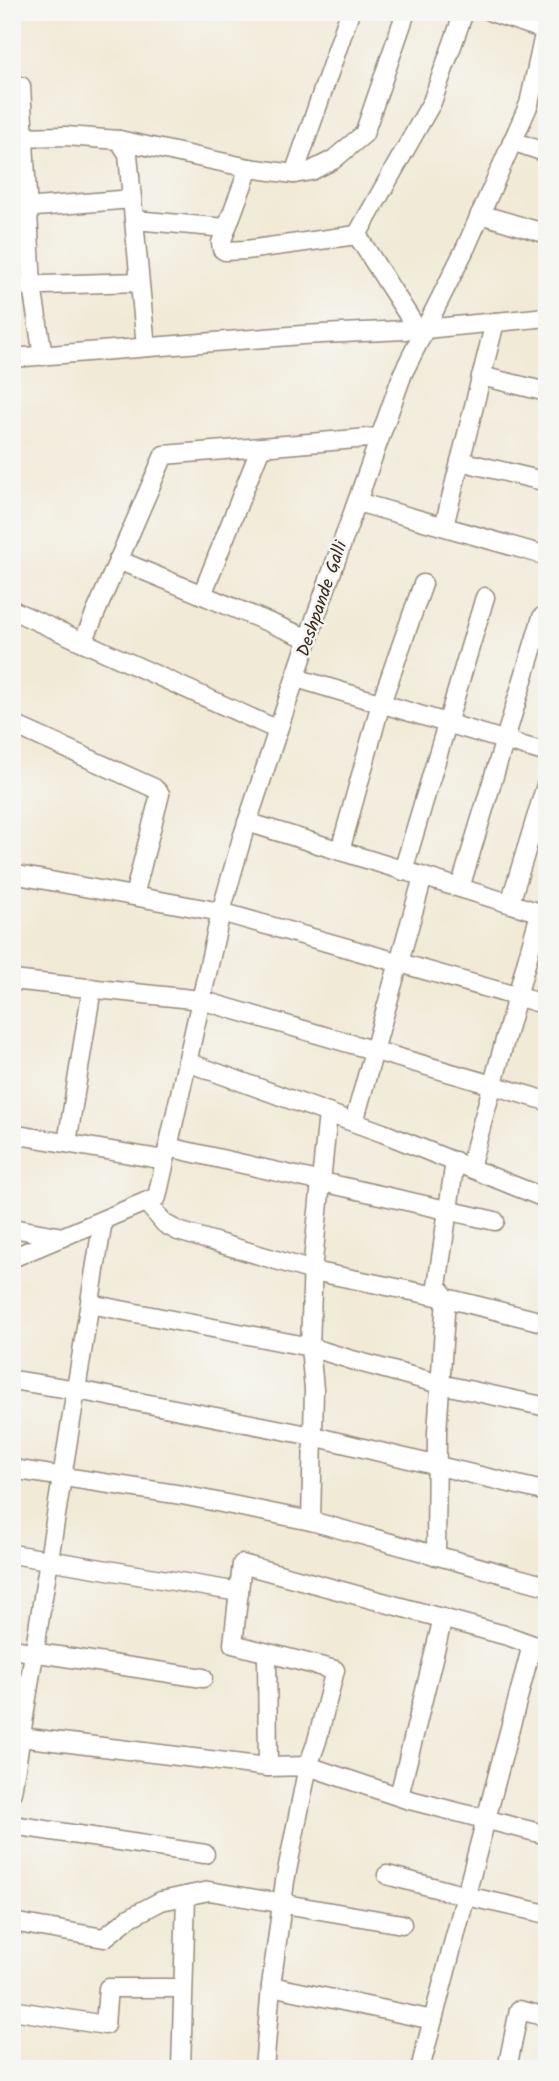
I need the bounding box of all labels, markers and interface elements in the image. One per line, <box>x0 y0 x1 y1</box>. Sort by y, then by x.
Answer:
street label: Deshpande Galli <box>290 537 357 661</box>

